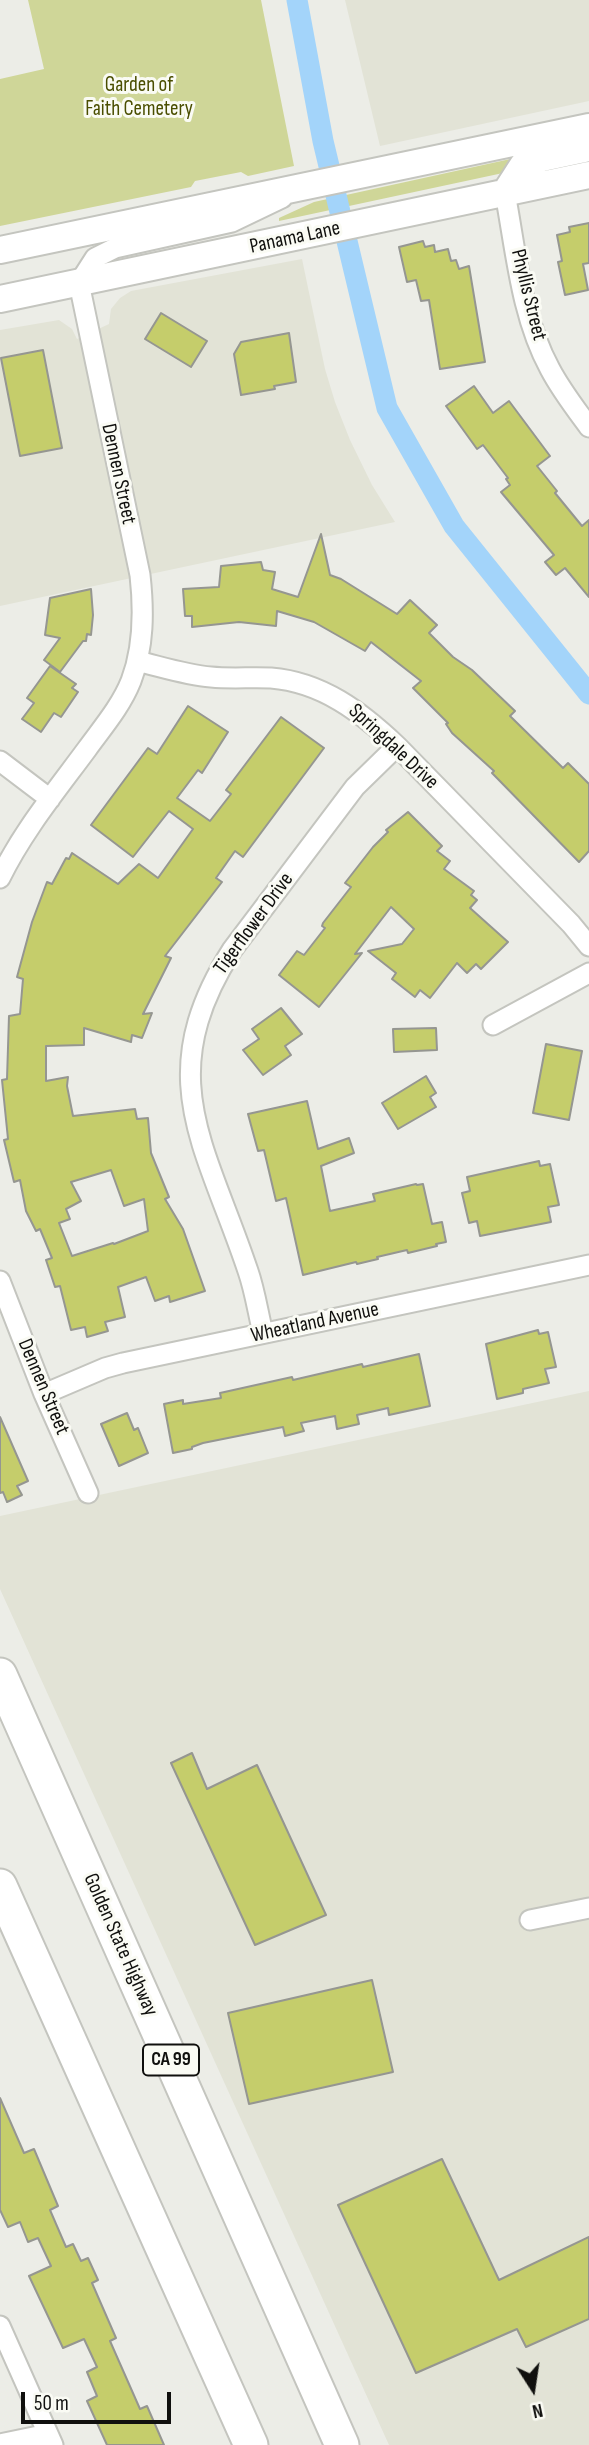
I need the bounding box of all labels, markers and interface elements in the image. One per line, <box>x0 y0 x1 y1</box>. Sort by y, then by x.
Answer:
park label: Garden of Faith Cemetery <box>85 73 193 123</box>
street label: Panama Lane <box>247 216 343 260</box>
street label: Phyllis Street <box>504 247 552 343</box>
street label: Dennen Street <box>95 422 141 526</box>
street label: Springdale Drive <box>343 699 443 795</box>
street label: Tigerflower Drive <box>209 868 299 980</box>
street label: Wheatland Avenue <box>249 1297 381 1349</box>
street label: Dennen Street <box>12 1335 74 1439</box>
street label: Golden State Highway <box>77 1870 163 2020</box>
road number: CA 99 <box>143 2044 199 2076</box>
north arrow <box>498 2354 568 2424</box>
scale bar <box>24 2378 175 2422</box>
text: 50 m <box>34 2391 69 2416</box>
text: N <box>530 2398 545 2422</box>

